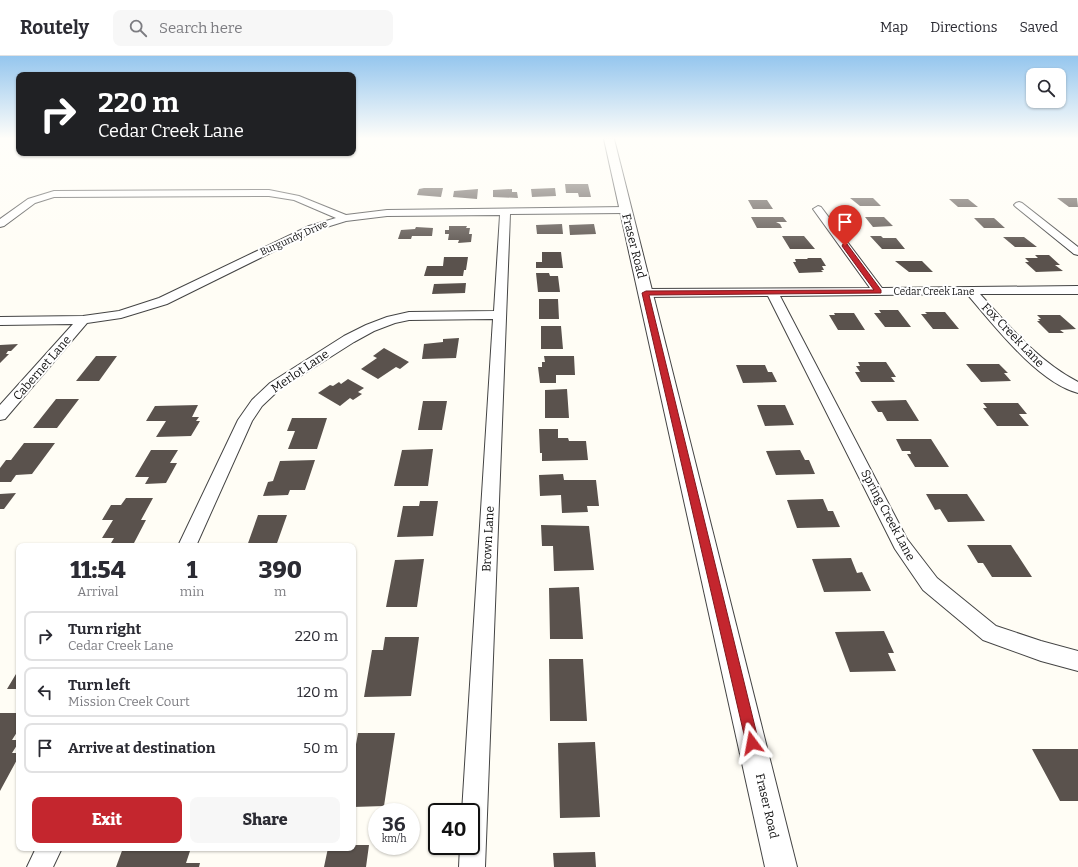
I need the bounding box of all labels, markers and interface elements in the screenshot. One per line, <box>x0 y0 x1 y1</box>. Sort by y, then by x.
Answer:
search box <box>113 10 393 46</box>
text: Routely <box>20 16 89 39</box>
icon: search <box>127 17 149 39</box>
text: Search here <box>159 19 242 37</box>
text: Map <box>880 19 908 36</box>
text: Directions <box>930 19 998 36</box>
text: Saved <box>1020 19 1058 36</box>
map controls <box>1026 68 1066 108</box>
button: search <box>1026 68 1066 108</box>
text: 220 m <box>98 86 179 119</box>
icon: right <box>32 88 84 140</box>
text: Cedar Creek Lane <box>98 120 244 142</box>
pin <box>828 205 862 246</box>
icon: arrive <box>834 211 856 233</box>
street label: Fraser Road <box>619 212 649 280</box>
street label: Burgundy Drive <box>258 218 330 258</box>
street label: Cedar Creek Lane <box>894 286 974 298</box>
street label: Fox Creek Lane <box>979 300 1047 370</box>
street label: Cabernet Lane <box>10 333 74 403</box>
street label: Merlot Lane <box>269 347 331 395</box>
street label: Spring Creek Lane <box>858 467 918 563</box>
street label: Brown Lane <box>479 506 497 572</box>
text: 11:54 <box>70 556 126 584</box>
text: 1 <box>187 556 197 584</box>
text: 390 <box>259 556 302 584</box>
text: Arrival <box>77 584 118 599</box>
text: min <box>180 584 204 599</box>
text: m <box>274 584 286 599</box>
text: Turn right <box>68 620 141 638</box>
icon: right <box>34 625 56 647</box>
text: 220 m <box>295 627 338 645</box>
text: Cedar Creek Lane <box>68 638 173 653</box>
text: Turn left <box>68 676 130 694</box>
icon: left <box>34 681 56 703</box>
text: 120 m <box>297 683 338 701</box>
text: Mission Creek Court <box>68 694 190 709</box>
position arrow <box>731 722 773 764</box>
icon: arrive <box>34 737 56 759</box>
text: Arrive at destination <box>68 739 215 757</box>
text: 50 m <box>303 739 338 757</box>
street label: Fraser Road <box>753 772 781 840</box>
button: Exit <box>32 797 182 843</box>
button: Share <box>190 797 340 843</box>
speed limit sign: 40 <box>428 803 480 855</box>
text: 36 <box>382 812 406 836</box>
text: km/h <box>382 833 406 845</box>

